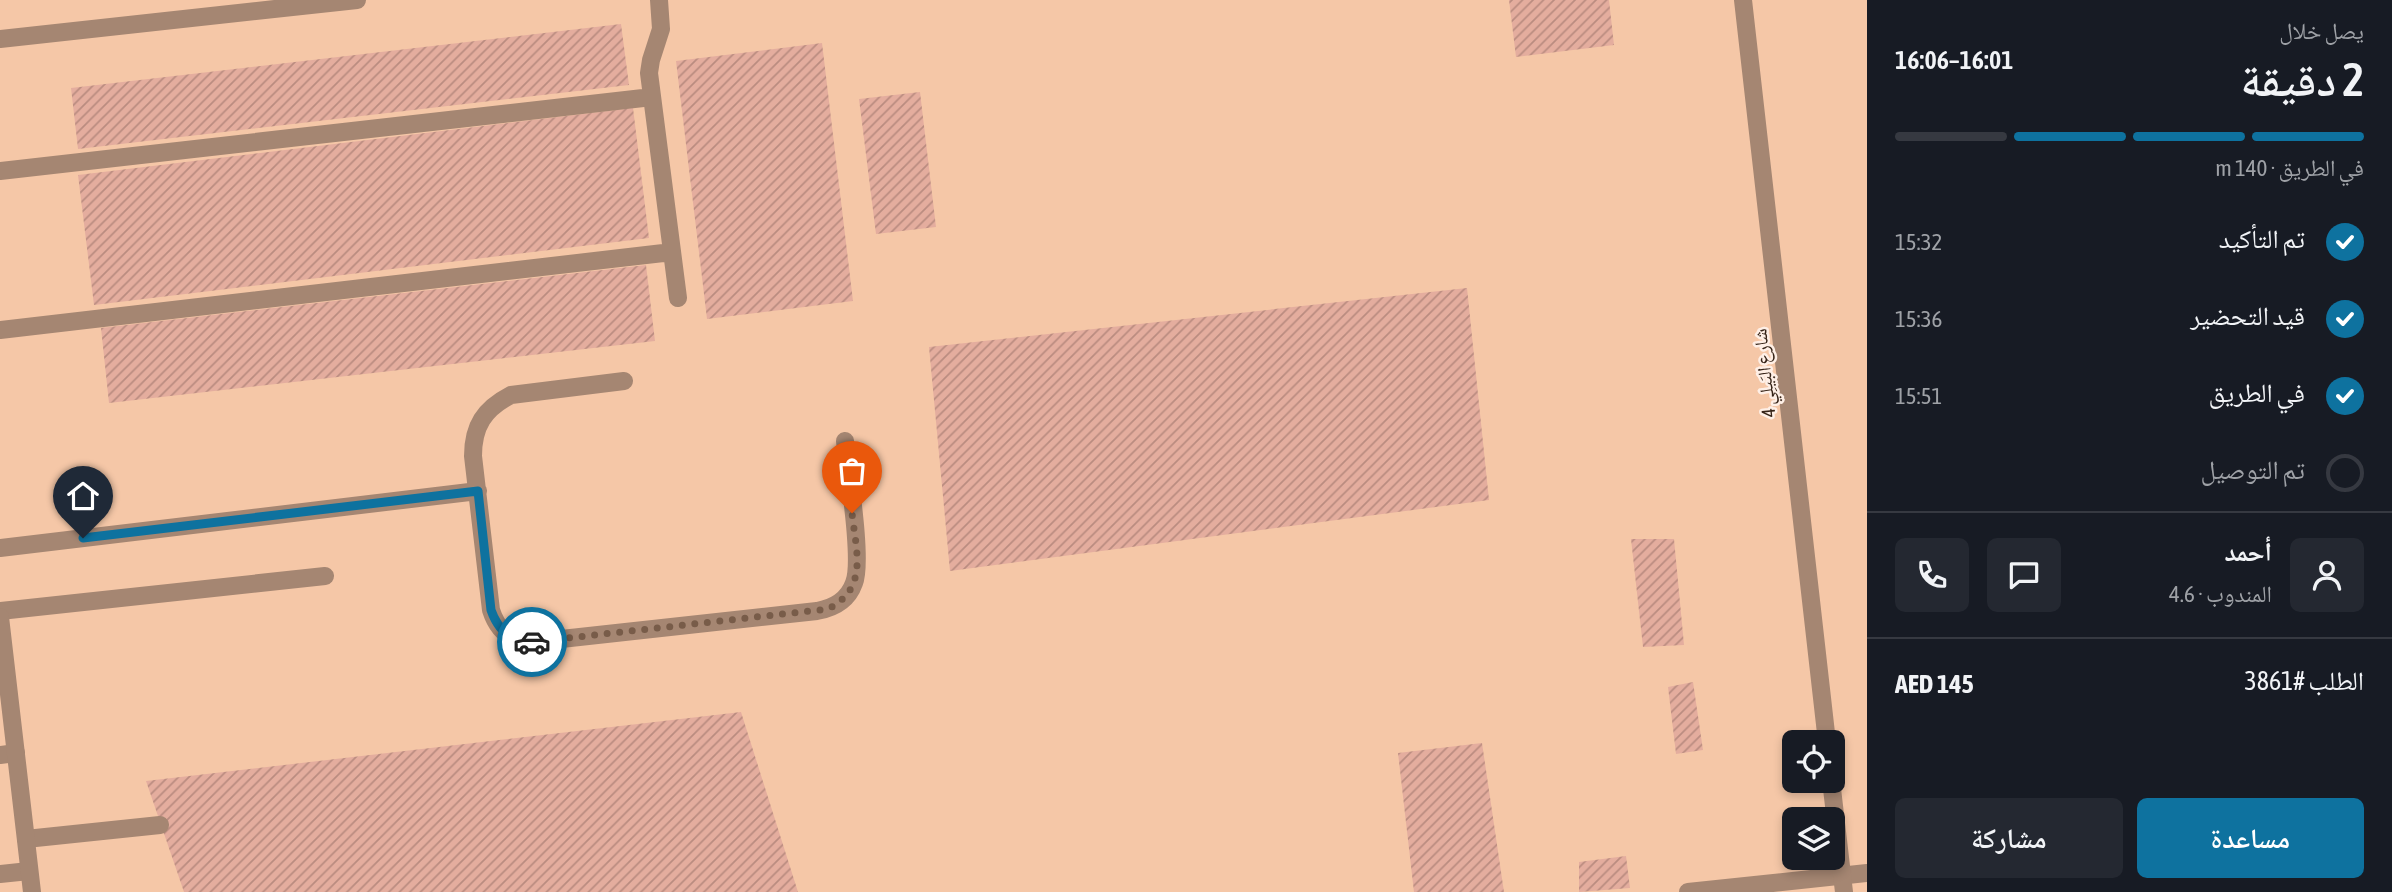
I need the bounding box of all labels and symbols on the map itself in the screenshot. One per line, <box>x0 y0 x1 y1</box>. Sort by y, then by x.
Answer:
street label: شارع البَيلِي 4 <box>1748 327 1784 418</box>
pin <box>822 441 882 513</box>
pin <box>53 466 113 538</box>
courier <box>497 607 567 677</box>

